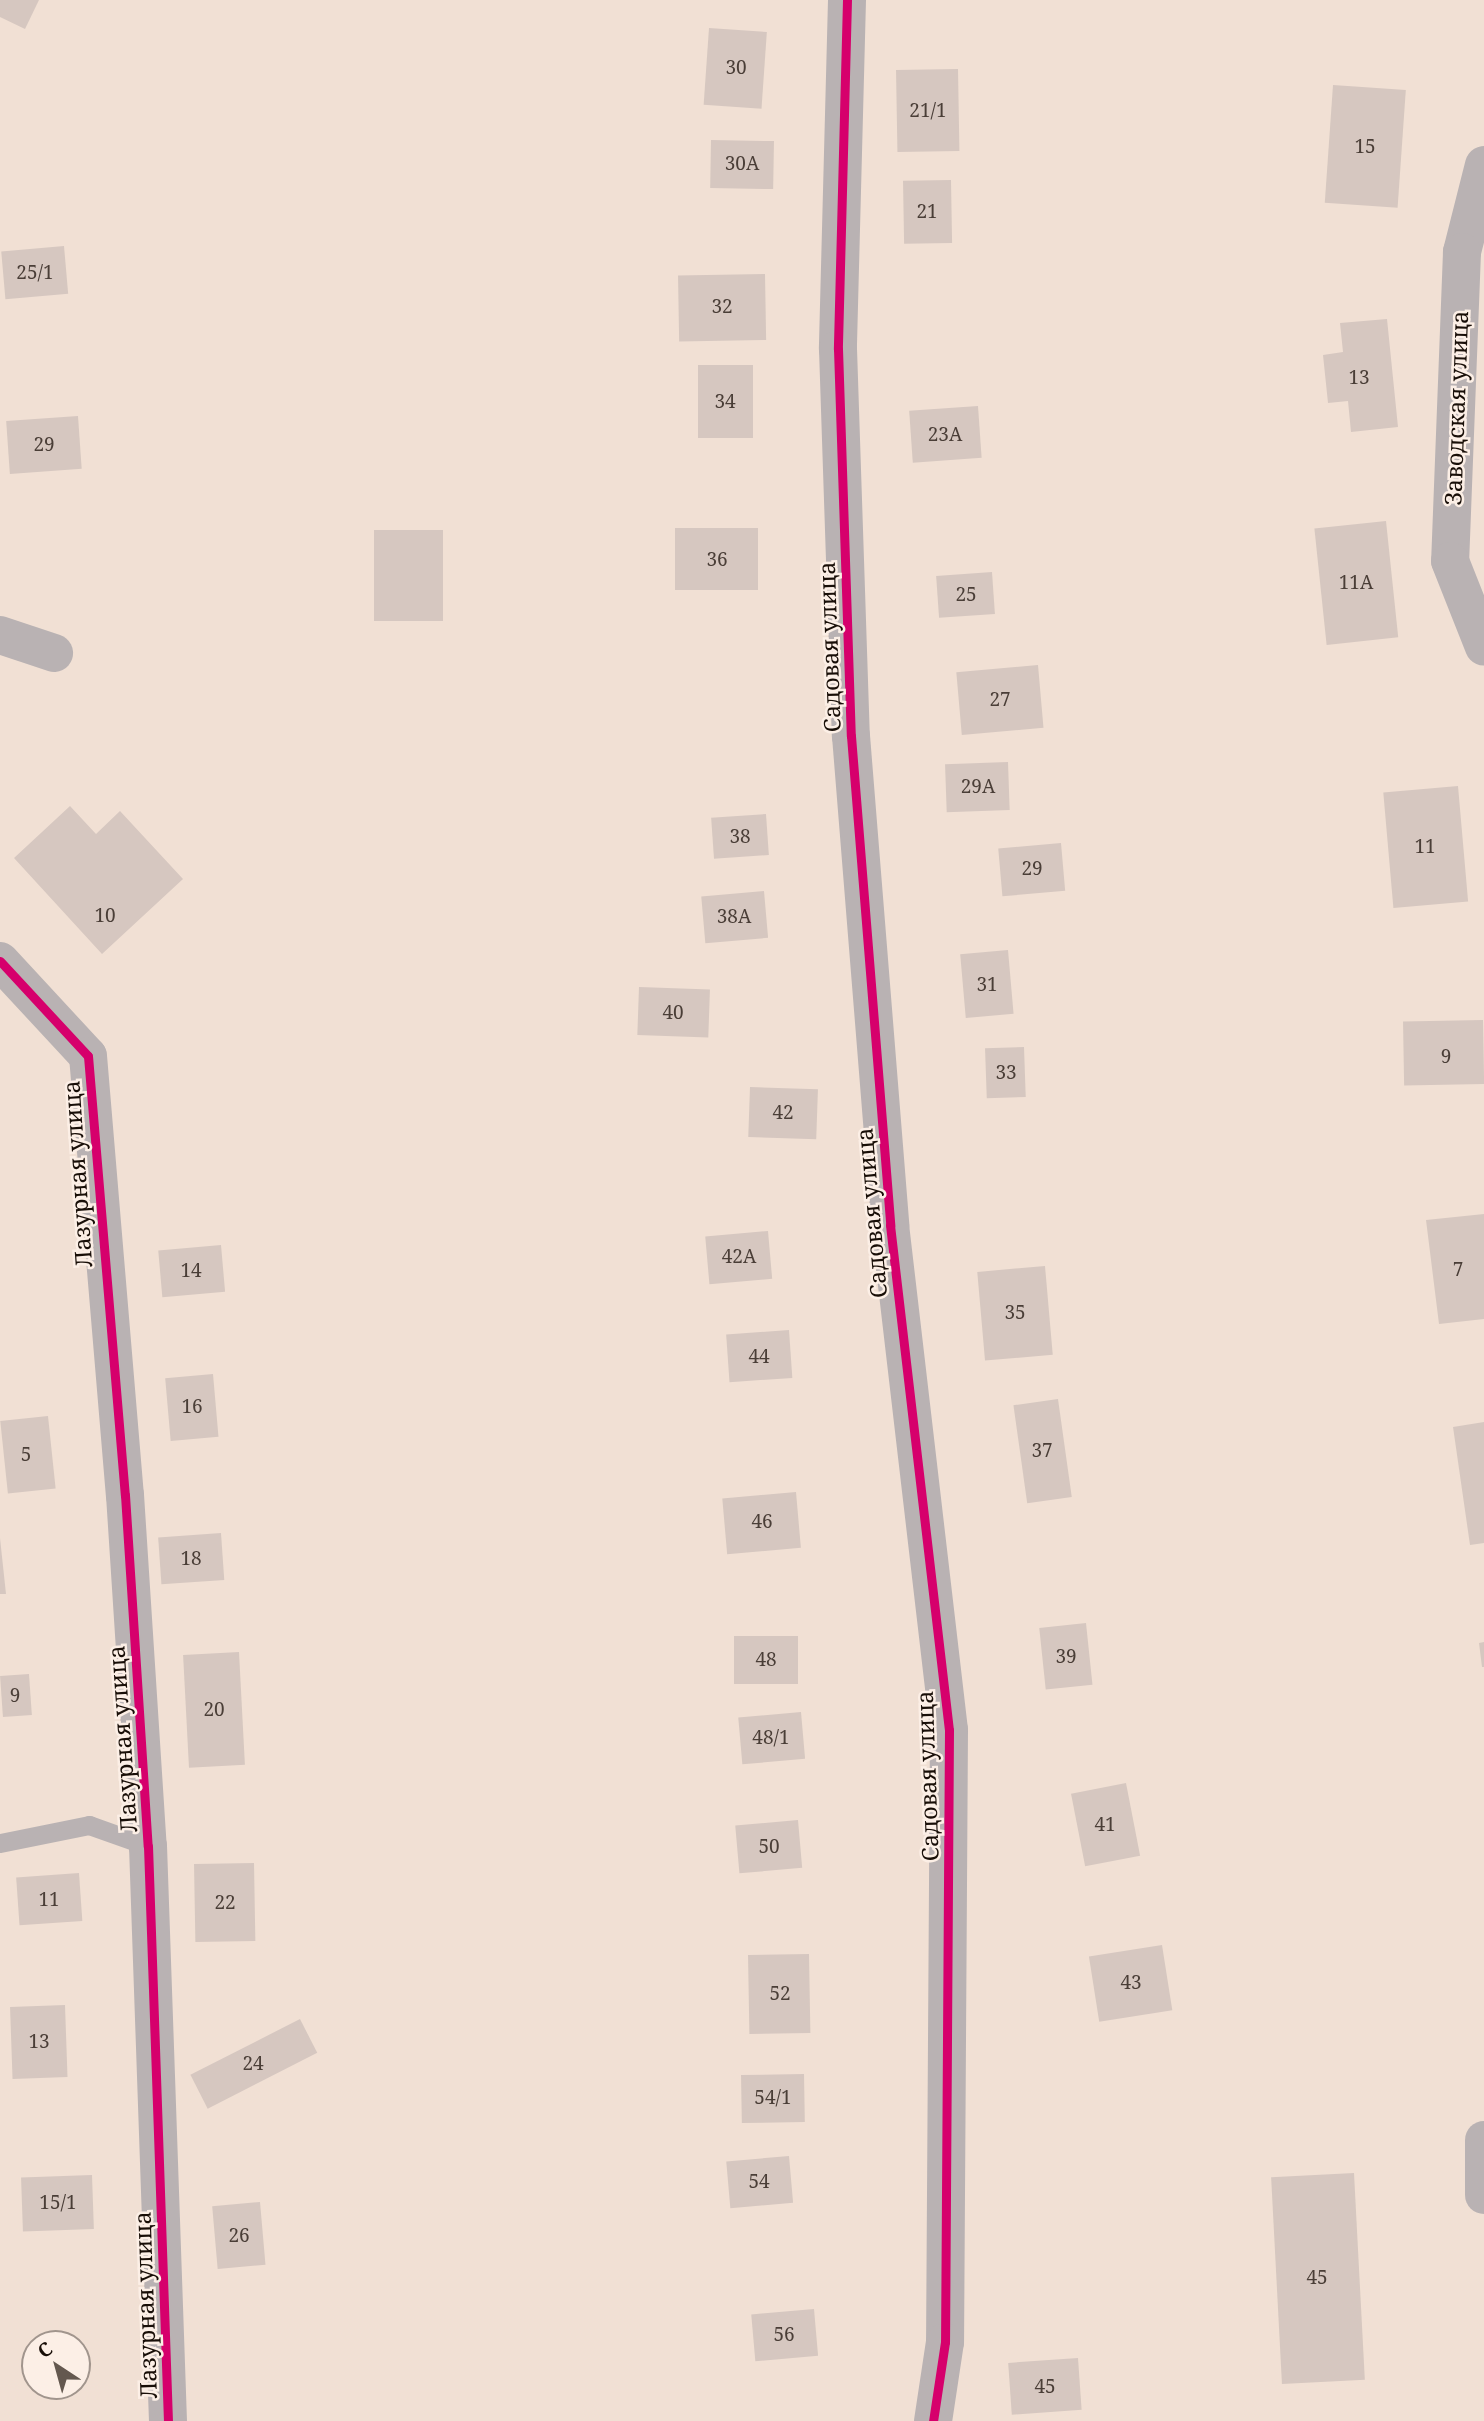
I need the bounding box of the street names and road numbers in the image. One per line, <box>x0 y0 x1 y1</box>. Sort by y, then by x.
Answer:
street label: Заводская улица <box>1439 310 1473 506</box>
street label: Садовая улица <box>812 561 846 733</box>
street label: Лазурная улица <box>57 1080 97 1268</box>
street label: Садовая улица <box>850 1127 892 1299</box>
street label: Лазурная улица <box>102 1645 142 1833</box>
street label: Садовая улица <box>910 1690 944 1862</box>
street label: Лазурная улица <box>128 2211 162 2399</box>

